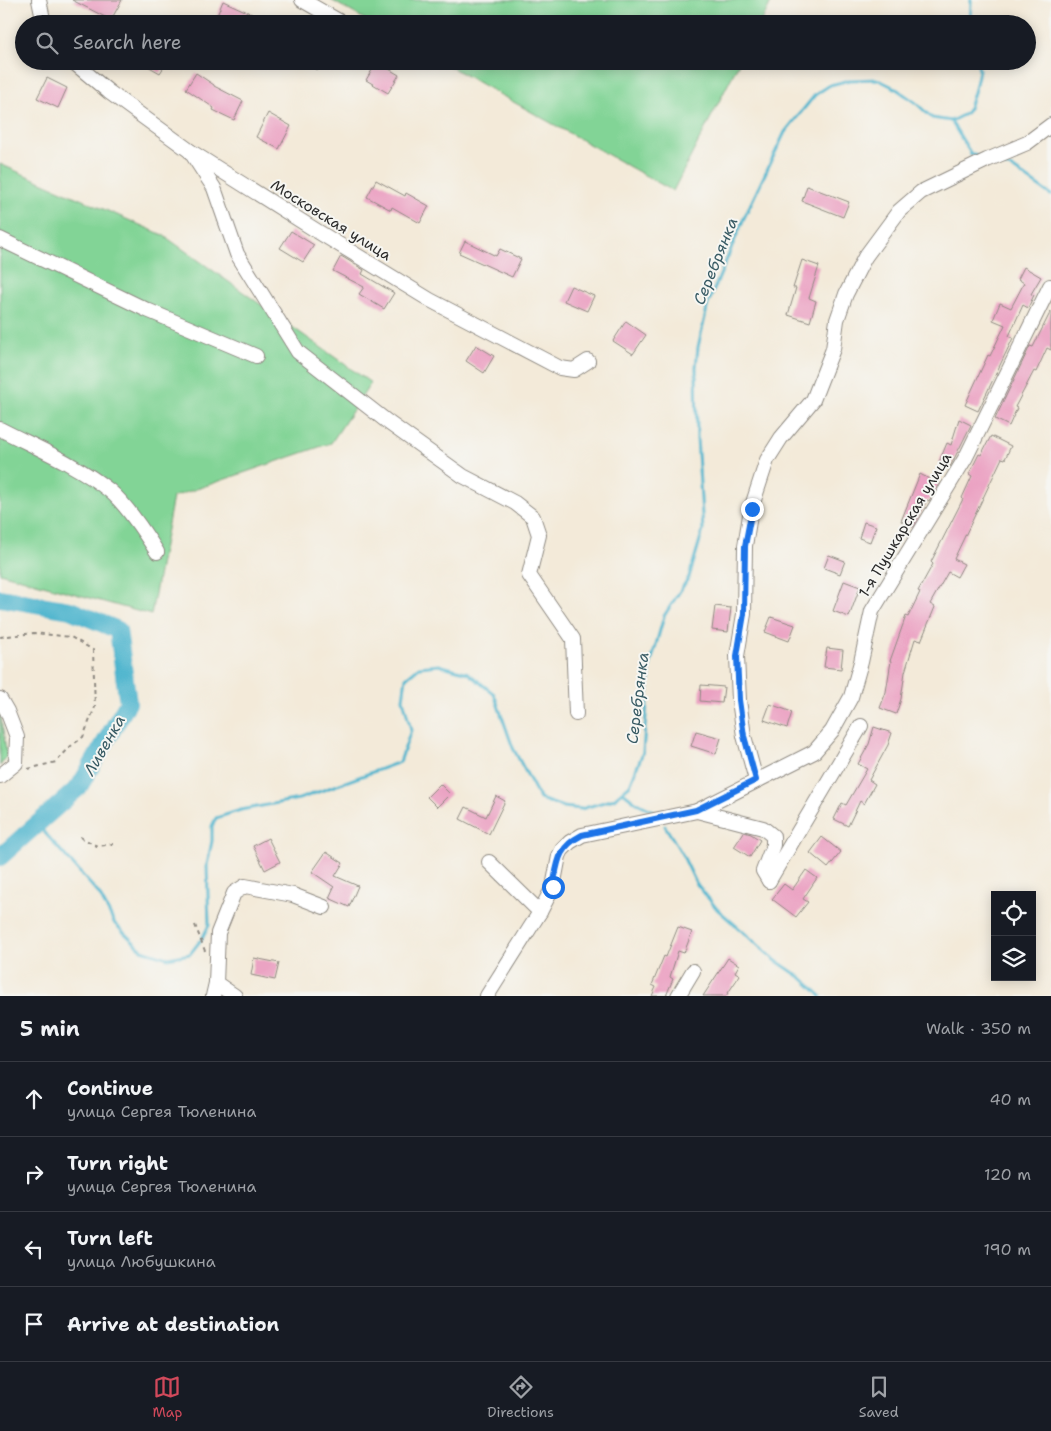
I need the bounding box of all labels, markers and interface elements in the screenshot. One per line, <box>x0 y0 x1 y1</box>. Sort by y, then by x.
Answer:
search box <box>15 15 1036 70</box>
icon: search <box>33 29 61 57</box>
text: Search here <box>73 30 182 55</box>
street label: Московская улица <box>267 175 396 266</box>
water label: Серебрянка <box>688 214 743 308</box>
street label: 1-я Пушкарская улица <box>854 448 957 601</box>
route end <box>741 498 764 521</box>
water label: Серебрянка <box>621 651 654 745</box>
water label: Ливенка <box>78 711 130 780</box>
route start <box>542 876 565 899</box>
map controls <box>991 891 1036 981</box>
button: locate <box>991 891 1036 936</box>
button: layers <box>991 936 1036 981</box>
text: 5 min <box>20 1015 80 1043</box>
text: Walk · 350 m <box>926 1018 1031 1039</box>
text: Continue <box>67 1076 153 1101</box>
icon: ahead <box>20 1085 48 1113</box>
text: 40 m <box>989 1089 1031 1110</box>
text: улица Сергея Тюленина <box>67 1101 256 1122</box>
text: Turn right <box>67 1151 168 1176</box>
icon: right <box>20 1160 48 1188</box>
text: 120 m <box>984 1164 1031 1185</box>
text: улица Сергея Тюленина <box>67 1176 256 1197</box>
text: Turn left <box>67 1226 153 1251</box>
icon: left <box>20 1235 48 1263</box>
text: 190 m <box>984 1239 1031 1260</box>
text: улица Любушкина <box>67 1251 216 1272</box>
icon: arrive <box>20 1310 48 1338</box>
text: Arrive at destination <box>67 1312 279 1337</box>
tab: Map <box>152 1373 182 1421</box>
tab: Directions <box>487 1373 554 1421</box>
tab: Saved <box>859 1373 899 1421</box>

